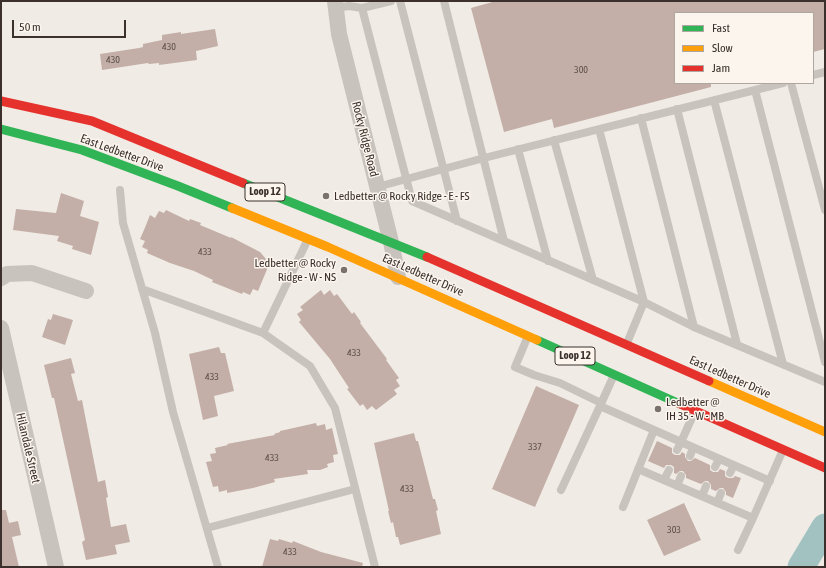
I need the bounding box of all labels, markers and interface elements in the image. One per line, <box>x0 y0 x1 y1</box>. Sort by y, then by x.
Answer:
scale bar <box>14 12 128 38</box>
legend <box>674 12 814 84</box>
text: 50 m <box>19 20 41 34</box>
text: Fast <box>712 21 730 35</box>
house number: 430 <box>162 41 176 53</box>
text: Slow <box>712 41 733 55</box>
house number: 430 <box>106 54 120 66</box>
text: Jam <box>712 61 730 75</box>
house number: 300 <box>574 64 588 76</box>
street label: Rocky Ridge Road <box>349 100 381 178</box>
street label: East Ledbetter Drive <box>78 131 166 175</box>
road number: Loop 12 <box>245 183 285 201</box>
place label: Ledbetter @ Rocky Ridge - E - FS <box>334 189 470 203</box>
marker: Ledbetter @ Rocky Ridge - E - FS <box>321 191 331 201</box>
house number: 433 <box>198 246 212 258</box>
street label: East Ledbetter Drive <box>380 251 466 299</box>
place label: Ledbetter @ Rocky Ridge - W - NS <box>254 256 336 284</box>
marker: Ledbetter @ Rocky Ridge - W - NS <box>339 265 349 275</box>
house number: 433 <box>347 347 361 359</box>
road number: Loop 12 <box>555 347 595 365</box>
street label: East Ledbetter Drive <box>687 353 773 401</box>
house number: 433 <box>205 371 219 383</box>
place label: Ledbetter @ IH 35 - W - MB <box>666 395 724 423</box>
marker: Ledbetter @ IH 35 - W - MB <box>653 404 663 414</box>
street label: Hilandale Street <box>13 411 43 485</box>
house number: 337 <box>528 441 542 453</box>
house number: 433 <box>265 452 279 464</box>
house number: 433 <box>400 483 414 495</box>
house number: 303 <box>667 524 681 536</box>
house number: 433 <box>283 546 297 558</box>

